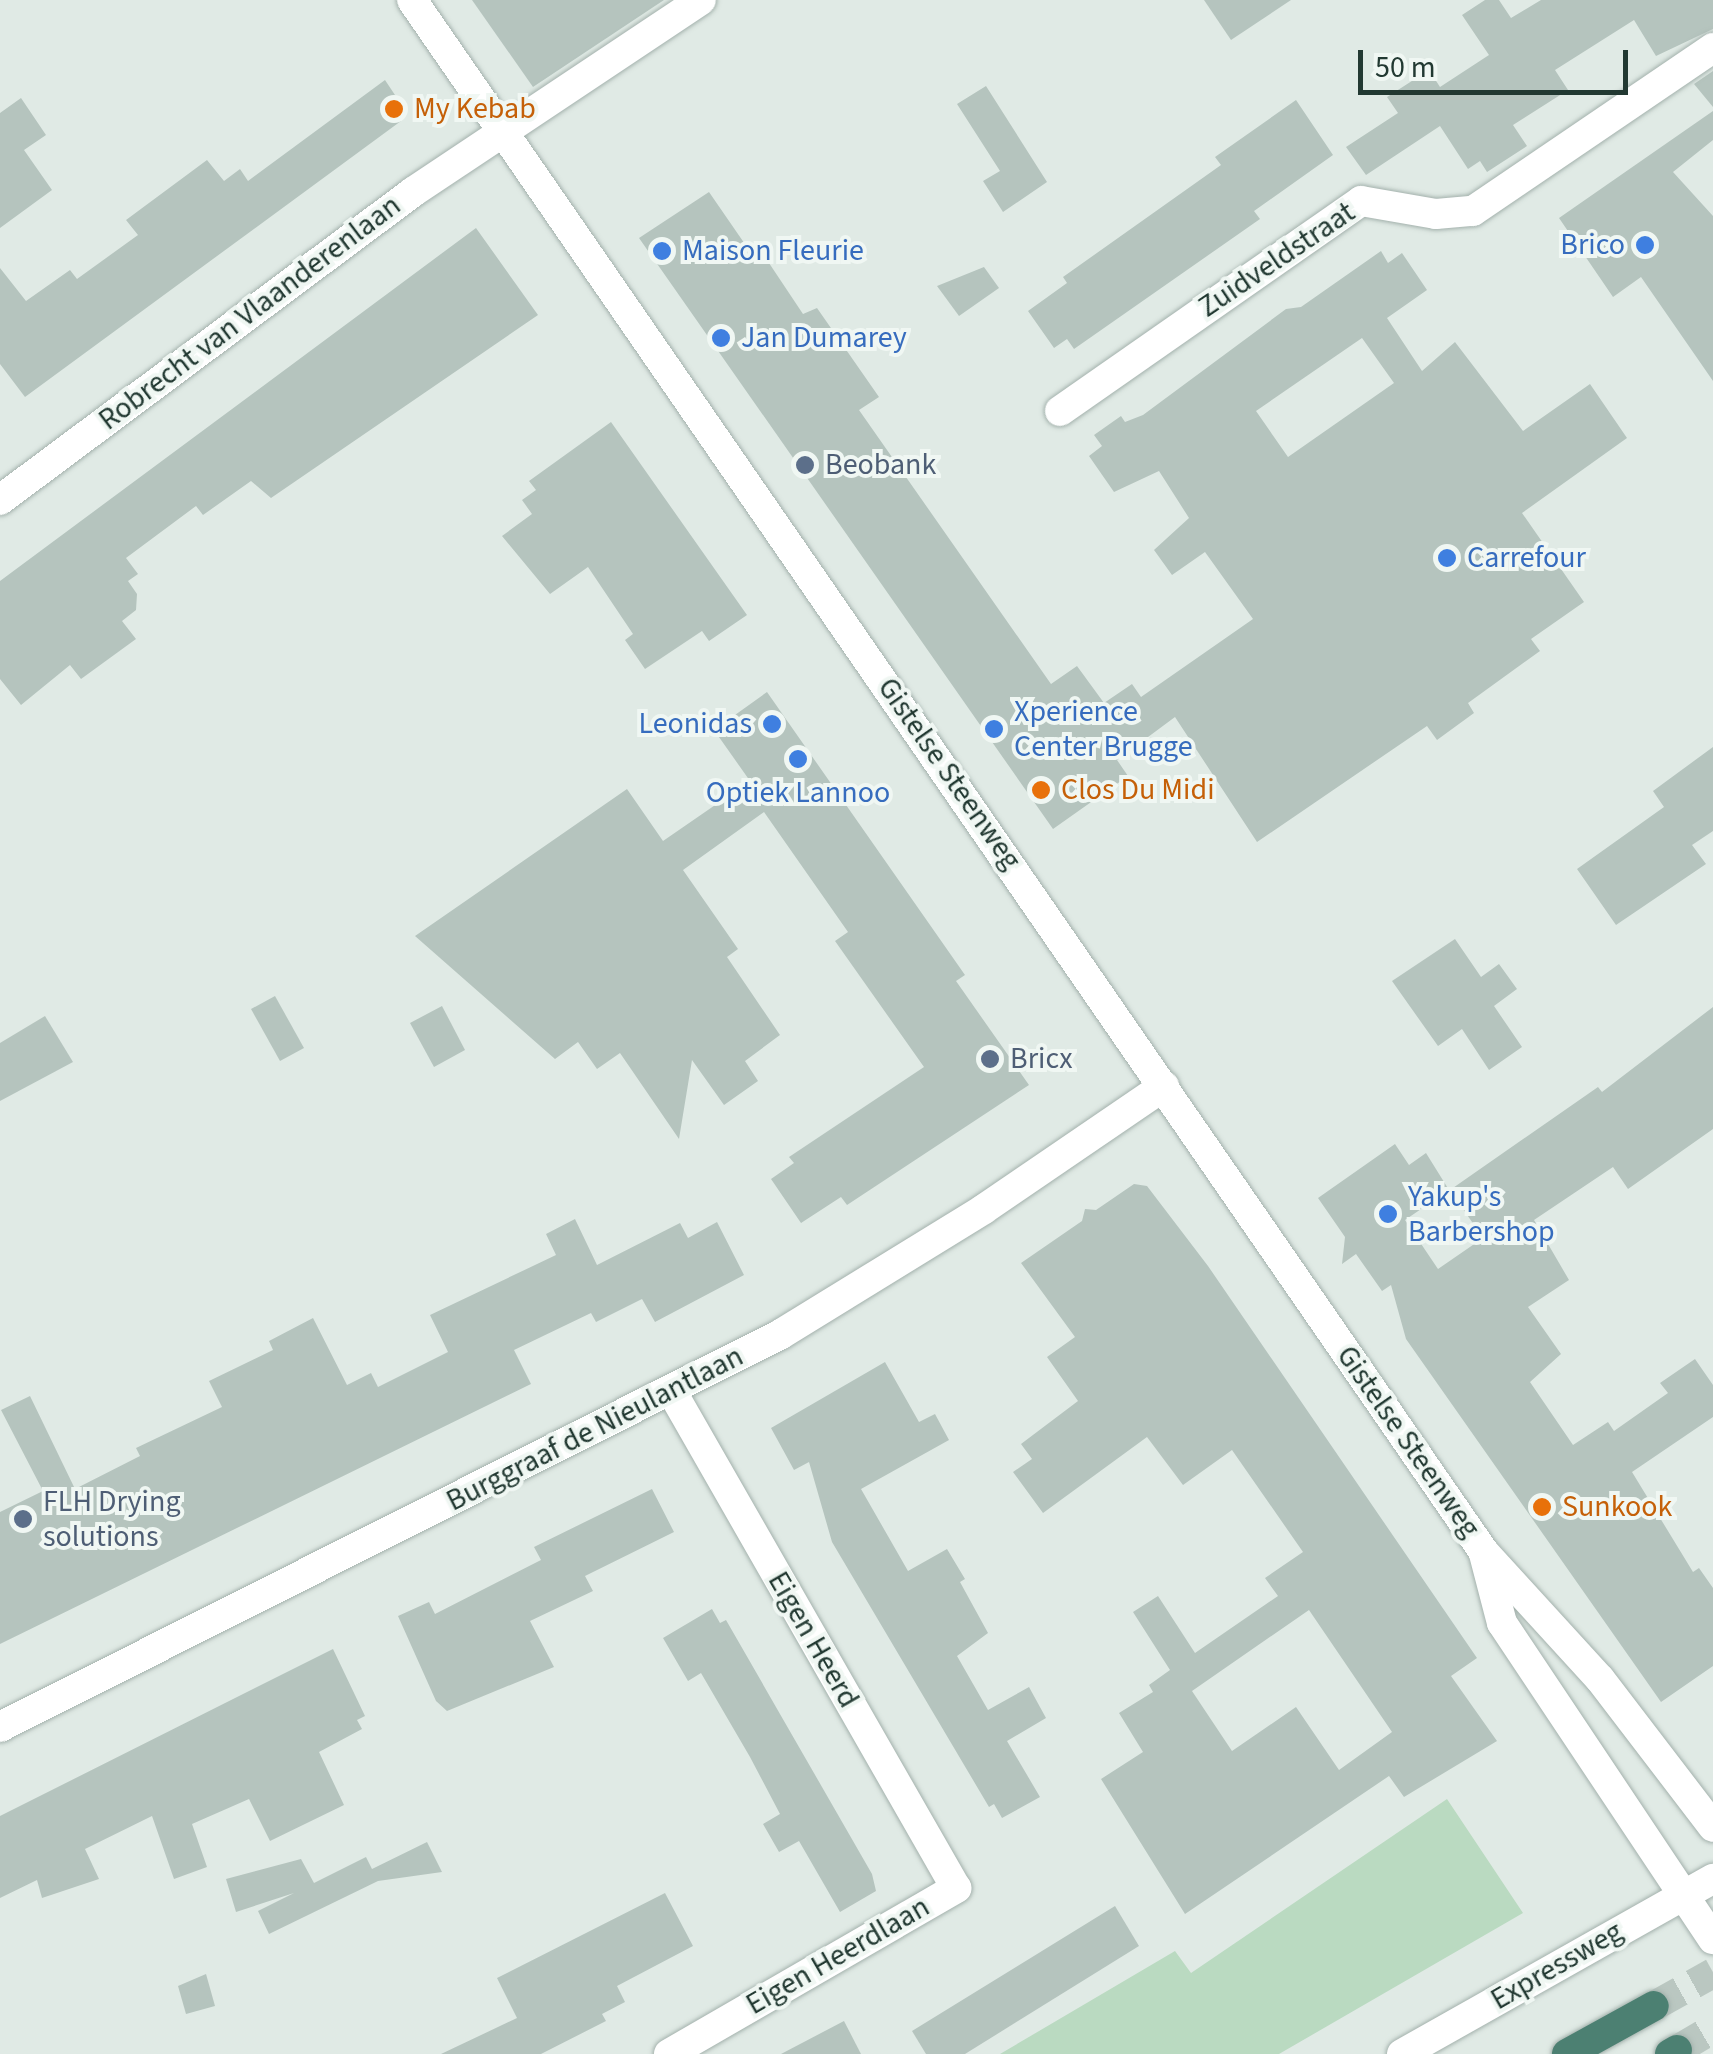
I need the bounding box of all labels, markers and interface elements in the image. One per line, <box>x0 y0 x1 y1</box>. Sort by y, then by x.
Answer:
scale bar <box>1363 30 1633 92</box>
text: 50 m <box>1375 46 1436 89</box>
place label: My Kebab <box>414 91 536 127</box>
marker: My Kebab <box>383 98 405 120</box>
street label: Robrecht van Vlaanderenlaan <box>92 188 408 438</box>
street label: Zuidveldstraat <box>1192 195 1362 325</box>
place label: Brico <box>1560 227 1625 263</box>
place label: Maison Fleurie <box>682 233 864 269</box>
marker: Brico <box>1634 234 1656 256</box>
marker: Maison Fleurie <box>651 240 673 262</box>
place label: Jan Dumarey <box>741 320 907 356</box>
marker: Jan Dumarey <box>710 327 732 349</box>
place label: Beobank <box>825 447 936 483</box>
marker: Beobank <box>794 454 816 476</box>
place label: Carrefour <box>1467 540 1586 576</box>
marker: Carrefour <box>1436 547 1458 569</box>
street label: Gistelse Steenweg <box>869 671 1029 877</box>
place label: Xperience Center Brugge <box>1014 694 1193 764</box>
place label: Leonidas <box>639 706 752 742</box>
marker: Leonidas <box>761 713 783 735</box>
marker: Xperience Center Brugge <box>983 718 1005 740</box>
marker: Optiek Lannoo <box>787 748 809 770</box>
place label: Clos Du Midi <box>1061 772 1215 808</box>
place label: Optiek Lannoo <box>706 775 890 811</box>
marker: Clos Du Midi <box>1030 779 1052 801</box>
place label: Bricx <box>1010 1041 1073 1077</box>
marker: Bricx <box>979 1048 1001 1070</box>
place label: Yakup's Barbershop <box>1408 1179 1555 1250</box>
marker: Yakup's Barbershop <box>1377 1203 1399 1225</box>
street label: Burggraaf de Nieulantlaan <box>441 1338 749 1520</box>
street label: Gistelse Steenweg <box>1328 1339 1488 1545</box>
place label: FLH Drying solutions <box>43 1484 180 1554</box>
place label: Sunkook <box>1562 1489 1672 1525</box>
marker: Sunkook <box>1531 1496 1553 1518</box>
marker: FLH Drying solutions <box>12 1508 34 1530</box>
street label: Eigen Heerd <box>760 1565 866 1715</box>
street label: Eigen Heerdlaan <box>740 1889 936 2023</box>
street label: Expressweg <box>1485 1914 1629 2018</box>

